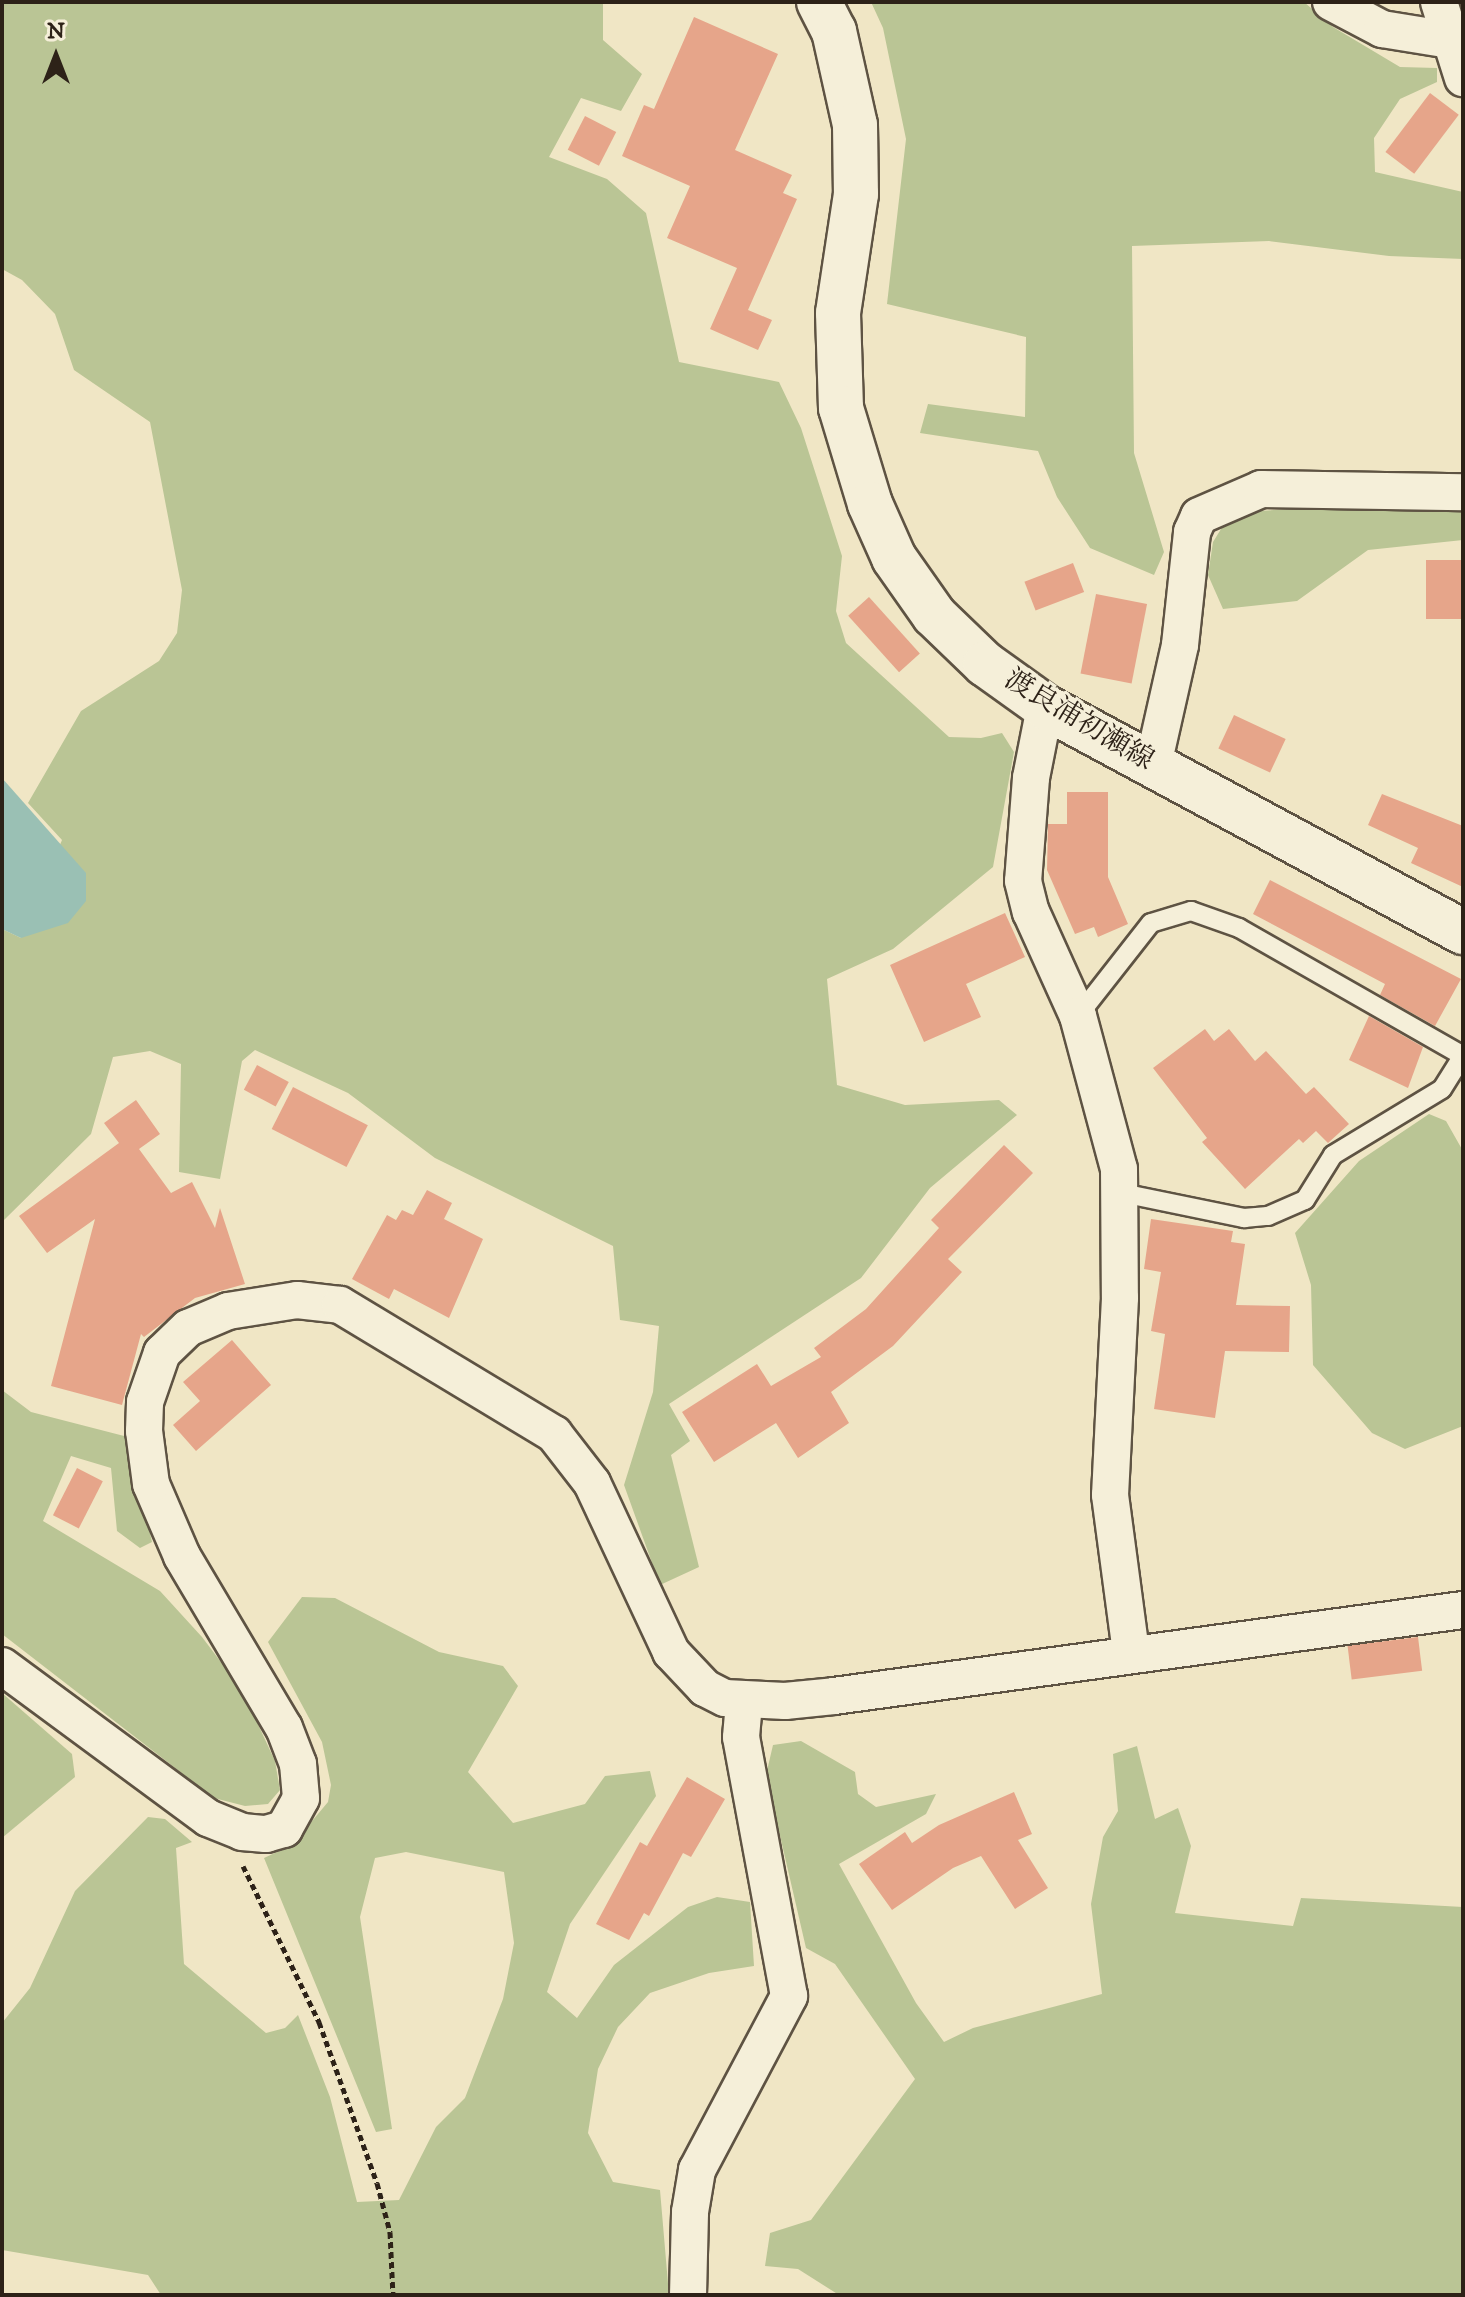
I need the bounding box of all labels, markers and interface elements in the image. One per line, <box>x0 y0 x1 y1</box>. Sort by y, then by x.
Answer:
north arrow <box>16 16 96 96</box>
text: N <box>47 18 65 45</box>
street label: 渡良浦初瀬線 <box>998 662 1160 778</box>

